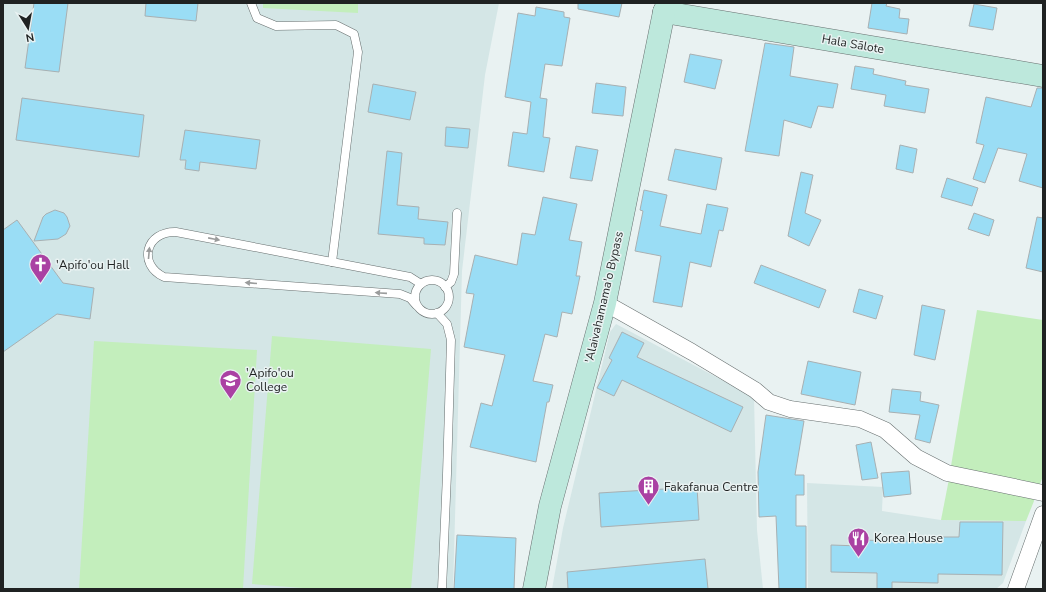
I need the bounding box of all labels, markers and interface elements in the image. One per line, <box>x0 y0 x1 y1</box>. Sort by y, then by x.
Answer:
north arrow <box>8 8 48 48</box>
text: N <box>24 29 35 45</box>
street label: Hala Sālote <box>821 31 885 57</box>
street label: 'Alaivahamama'o Bypass <box>581 229 627 364</box>
one-way arrow <box>208 237 220 243</box>
one-way arrow <box>146 247 153 259</box>
church icon: 'Apifo'ou Hall <box>28 252 54 285</box>
place label: 'Apifo'ou Hall <box>56 257 130 273</box>
one-way arrow <box>245 279 257 286</box>
one-way arrow <box>375 290 387 297</box>
place label: 'Apifo'ou College <box>246 365 294 395</box>
school or university icon: 'Apifo'ou College <box>218 367 244 400</box>
building icon: Fakafanua Centre <box>636 474 662 507</box>
place label: Fakafanua Centre <box>664 479 758 495</box>
restaurant icon: Korea House <box>845 525 871 558</box>
place label: Korea House <box>874 530 943 546</box>

